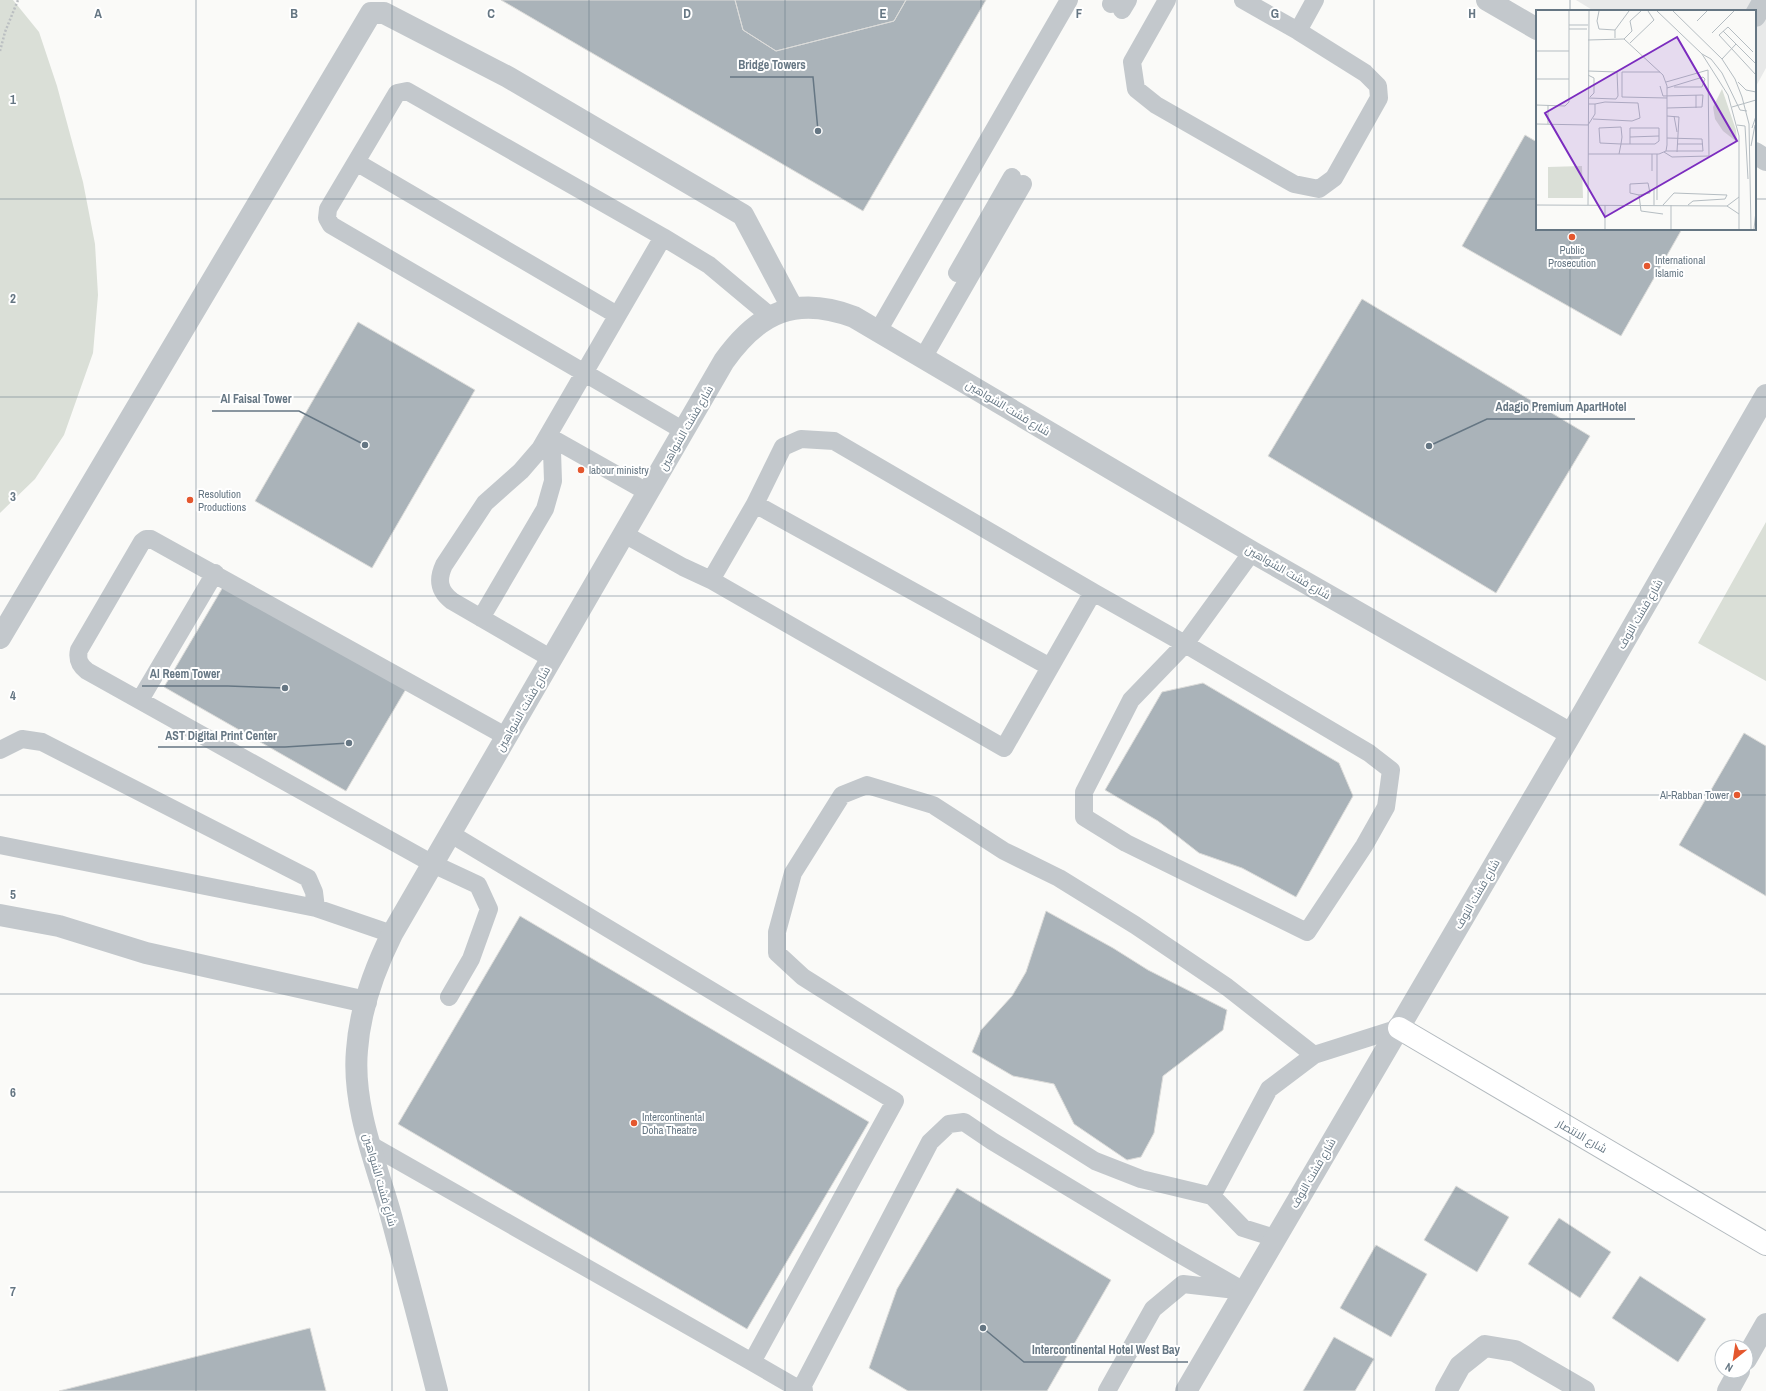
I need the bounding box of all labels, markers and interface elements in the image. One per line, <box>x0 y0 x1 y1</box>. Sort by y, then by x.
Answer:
text: A <box>94 5 102 22</box>
text: B <box>290 5 298 22</box>
text: C <box>487 5 495 22</box>
text: D <box>683 5 691 22</box>
text: E <box>879 5 887 22</box>
text: F <box>1076 5 1083 22</box>
text: G <box>1271 5 1279 22</box>
text: H <box>1468 5 1476 22</box>
inset map <box>1536 10 1756 230</box>
callout: Bridge Towers <box>730 53 813 77</box>
text: Bridge Towers <box>738 57 806 73</box>
text: 1 <box>10 91 16 108</box>
marker: Public Prosecution <box>1567 232 1577 242</box>
place label: Public Prosecution <box>1548 243 1596 270</box>
place label: International Islamic <box>1655 253 1705 280</box>
marker: International Islamic <box>1642 261 1652 271</box>
text: 2 <box>10 290 16 307</box>
street label: شارع فشت الشواهين <box>963 377 1053 440</box>
street label: شارع فشت الشواهين <box>656 383 717 474</box>
callout: Al Faisal Tower <box>212 387 299 411</box>
text: Al Faisal Tower <box>221 391 292 407</box>
callout: Adagio Premium ApartHotel <box>1487 395 1635 419</box>
text: Adagio Premium ApartHotel <box>1496 399 1627 415</box>
place label: labour ministry <box>589 463 649 477</box>
marker: labour ministry <box>576 465 586 475</box>
place label: Resolution Productions <box>198 487 247 514</box>
text: 3 <box>10 488 16 505</box>
marker: Resolution Productions <box>185 495 195 505</box>
street label: شارع فشت الشواهين <box>1242 542 1333 603</box>
street label: شارع فشت النوف <box>1614 577 1667 652</box>
callout: Al Reem Tower <box>142 662 228 686</box>
street label: شارع فشت الشواهين <box>493 664 554 755</box>
text: Al Reem Tower <box>150 666 220 682</box>
text: 4 <box>10 687 16 704</box>
callout: AST Digital Print Center <box>158 723 285 747</box>
text: AST Digital Print Center <box>165 728 277 744</box>
place label: Al-Rabban Tower <box>1659 788 1729 802</box>
marker: Al-Rabban Tower <box>1732 790 1742 800</box>
street label: شارع فشت النوف <box>1451 857 1504 932</box>
text: 5 <box>10 886 16 903</box>
text: 6 <box>10 1084 16 1101</box>
place label: Intercontinental Doha Theatre <box>642 1110 704 1137</box>
street label: شارع الانتصار <box>1553 1116 1610 1157</box>
marker: Intercontinental Doha Theatre <box>629 1118 639 1128</box>
street label: شارع فشت الشواهين <box>359 1132 400 1228</box>
street label: شارع فشت النوف <box>1287 1136 1340 1211</box>
text: 7 <box>10 1283 16 1300</box>
callout: Intercontinental Hotel West Bay <box>1024 1338 1188 1362</box>
north arrow <box>1714 1339 1754 1379</box>
text: Intercontinental Hotel West Bay <box>1032 1342 1181 1358</box>
text: N <box>1723 1360 1735 1375</box>

